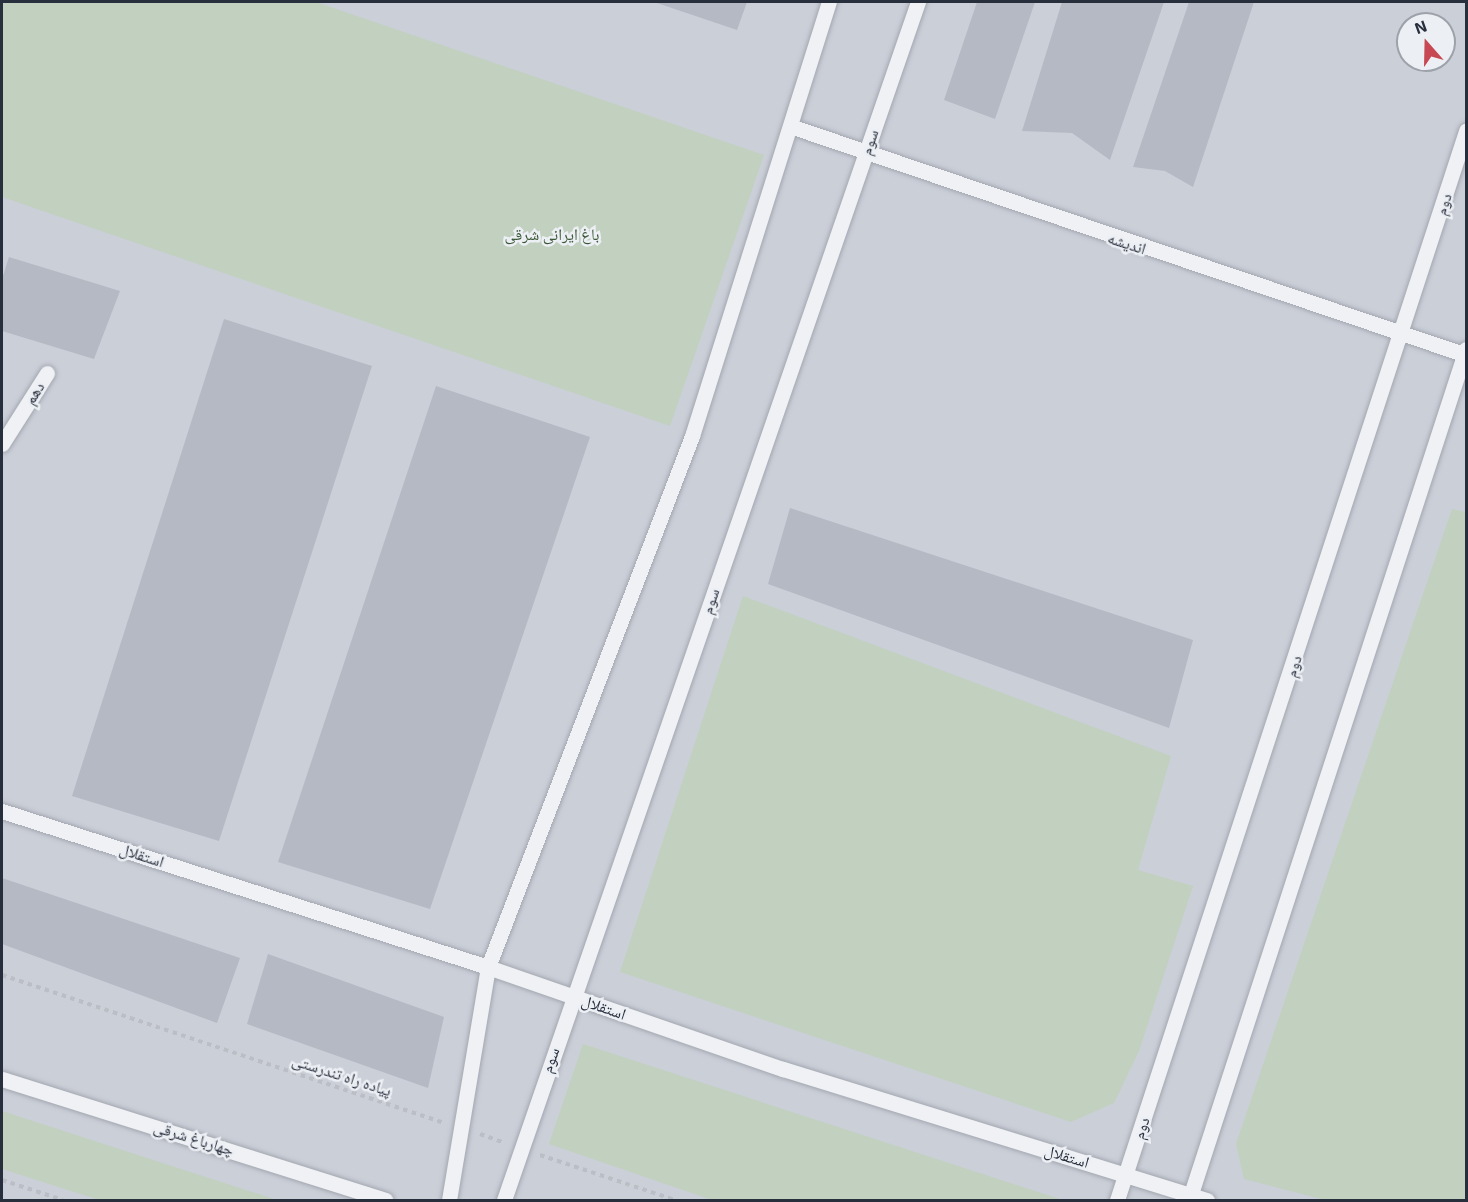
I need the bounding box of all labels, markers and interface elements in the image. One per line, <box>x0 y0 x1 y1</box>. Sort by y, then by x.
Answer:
north arrow <box>1396 12 1456 72</box>
text: N <box>1412 16 1429 37</box>
street label: سوم <box>856 127 882 157</box>
street label: دوم <box>1430 191 1456 217</box>
park label: باغ ایرانی شرقی <box>505 224 599 244</box>
street label: اندیشه <box>1105 228 1149 258</box>
street label: دهم <box>20 378 48 408</box>
street label: سوم <box>697 586 723 616</box>
street label: دوم <box>1280 653 1306 679</box>
street label: استقلال <box>117 839 167 871</box>
street label: استقلال <box>579 991 629 1023</box>
street label: سوم <box>537 1045 563 1075</box>
street label: پیاده راه تندرستی <box>290 1050 394 1100</box>
street label: دوم <box>1128 1115 1154 1141</box>
street label: چهارباغ شرقی <box>152 1117 236 1159</box>
street label: استقلال <box>1042 1140 1092 1172</box>

